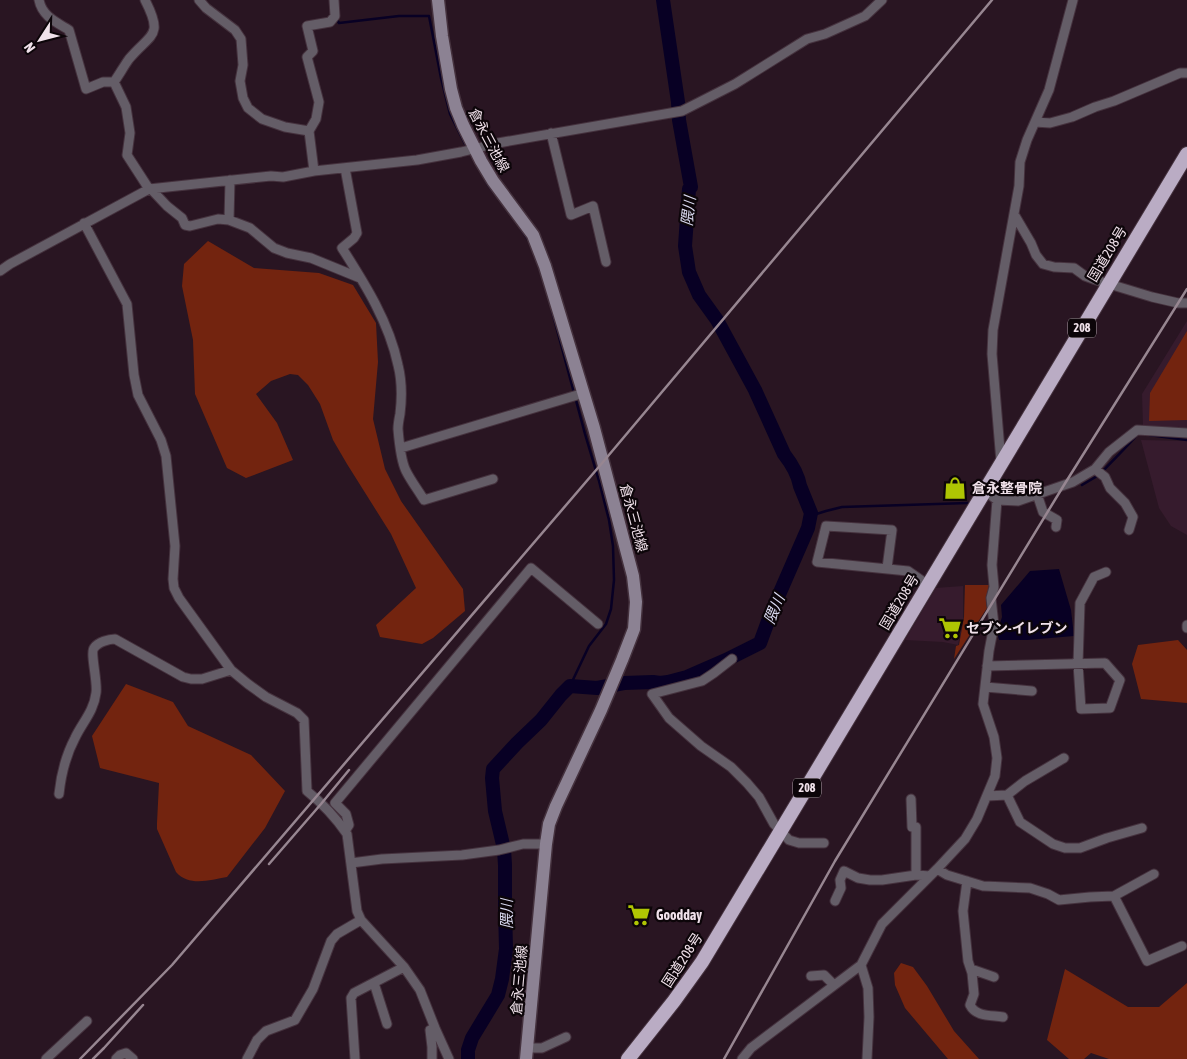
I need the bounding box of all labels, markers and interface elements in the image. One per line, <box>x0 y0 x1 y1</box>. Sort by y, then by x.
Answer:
north arrow <box>15 15 65 65</box>
text: N <box>21 40 38 56</box>
street label: 倉永三池線 <box>466 105 512 175</box>
water label: 隈川 <box>678 193 699 227</box>
street label: 国道208号 <box>1084 223 1130 285</box>
road number: 208 <box>1068 318 1096 338</box>
shop icon: 倉永整骨院 <box>942 475 968 501</box>
place label: 倉永整骨院 <box>972 480 1042 496</box>
street label: 倉永三池線 <box>617 482 651 554</box>
street label: 国道208号 <box>876 571 922 633</box>
water label: 隈川 <box>760 590 788 626</box>
supermarket icon: セブン-イレブン <box>937 615 963 641</box>
place label: セブン-イレブン <box>966 620 1068 636</box>
road number: 208 <box>793 778 821 798</box>
water label: 隈川 <box>498 897 515 929</box>
supermarket icon: Goodday <box>626 902 652 928</box>
place label: Goodday <box>656 907 702 923</box>
street label: 国道208号 <box>658 930 706 990</box>
street label: 倉永三池線 <box>508 944 530 1016</box>

